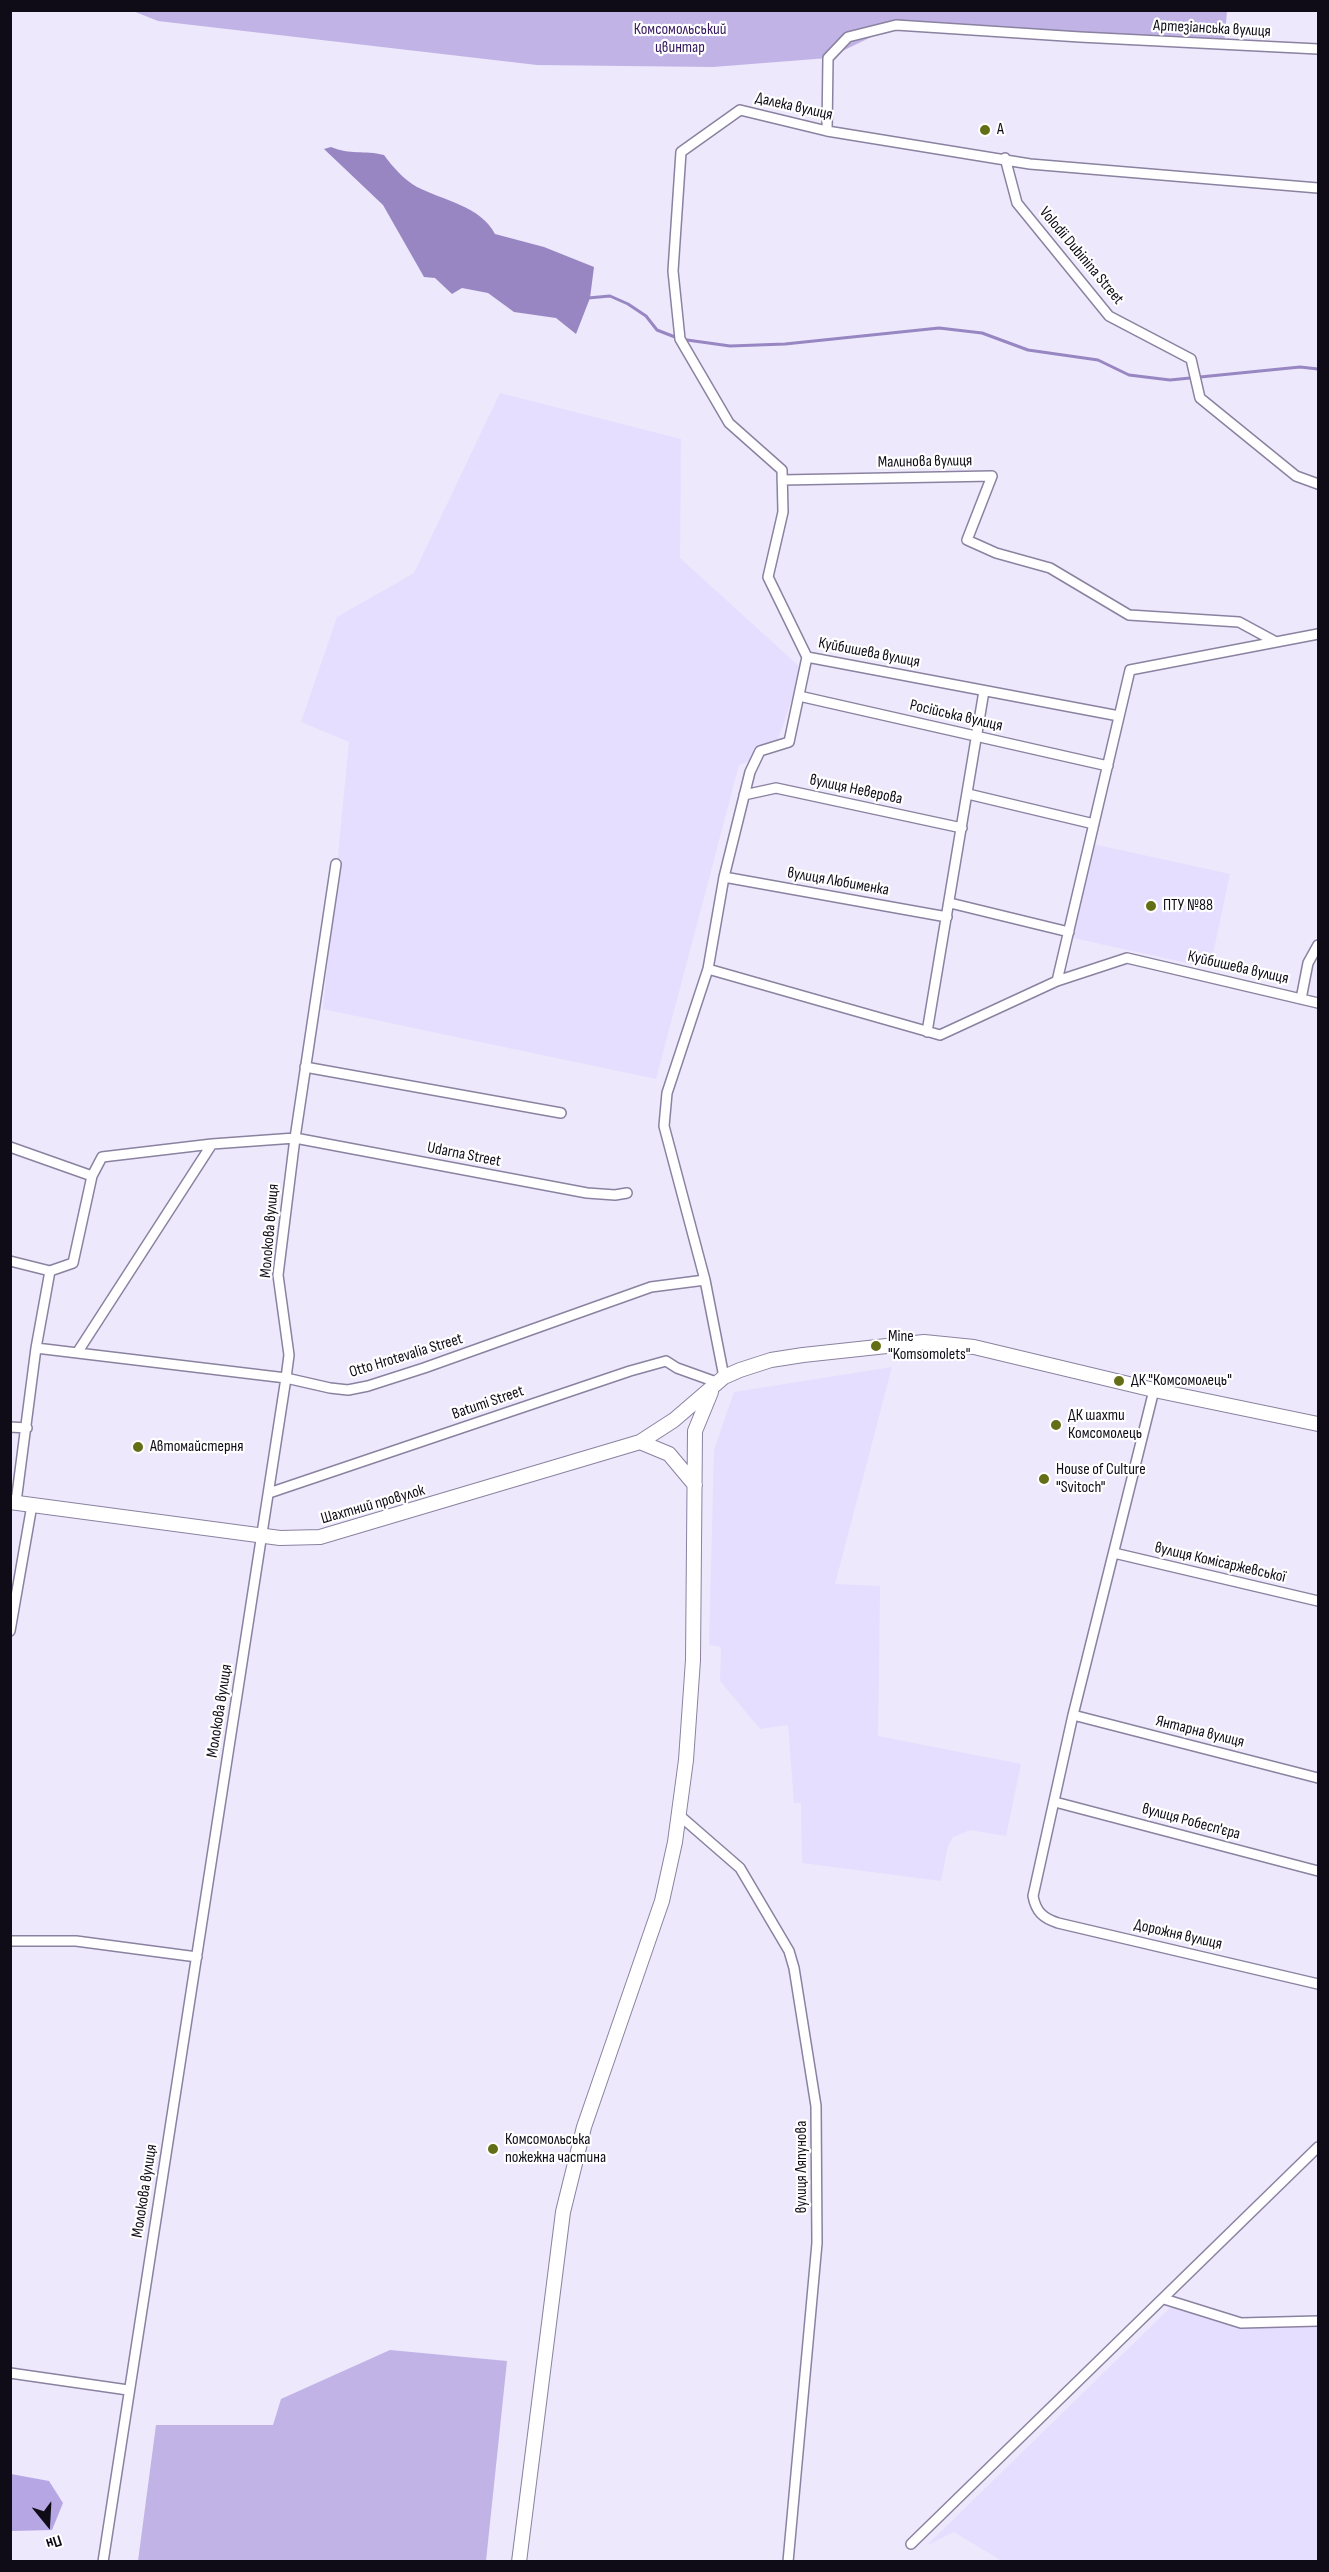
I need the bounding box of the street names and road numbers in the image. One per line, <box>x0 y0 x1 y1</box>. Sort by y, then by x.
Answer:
street label: Артезіанська вулиця <box>1153 16 1271 42</box>
street label: Далека вулиця <box>754 89 834 125</box>
street label: Volodii Dubinina Street <box>1035 203 1127 309</box>
street label: Малинова вулиця <box>878 452 972 472</box>
street label: Куйбишева вулиця <box>817 634 921 672</box>
street label: Російська вулиця <box>908 696 1004 736</box>
street label: вулиця Неверова <box>808 771 904 809</box>
street label: вулиця Любименка <box>786 864 890 900</box>
street label: Куйбишева вулиця <box>1186 947 1290 989</box>
street label: Udarna Street <box>426 1138 502 1172</box>
street label: Молокова вулиця <box>256 1183 284 1279</box>
street label: Otto Hrotevalia Street <box>347 1330 465 1382</box>
street label: Batumi Street <box>450 1382 526 1424</box>
street label: Шахтний провулок <box>319 1481 427 1529</box>
street label: вулиця Комісаржевської <box>1153 1539 1287 1587</box>
street label: Молокова вулиця <box>203 1663 237 1759</box>
street label: Янтарна вулиця <box>1154 1712 1246 1752</box>
street label: вулиця Робесп'єра <box>1140 1800 1242 1844</box>
street label: Дорожня вулиця <box>1132 1916 1224 1954</box>
street label: вулиця Ляпунова <box>792 2121 812 2213</box>
street label: Молокова вулиця <box>128 2143 162 2239</box>

